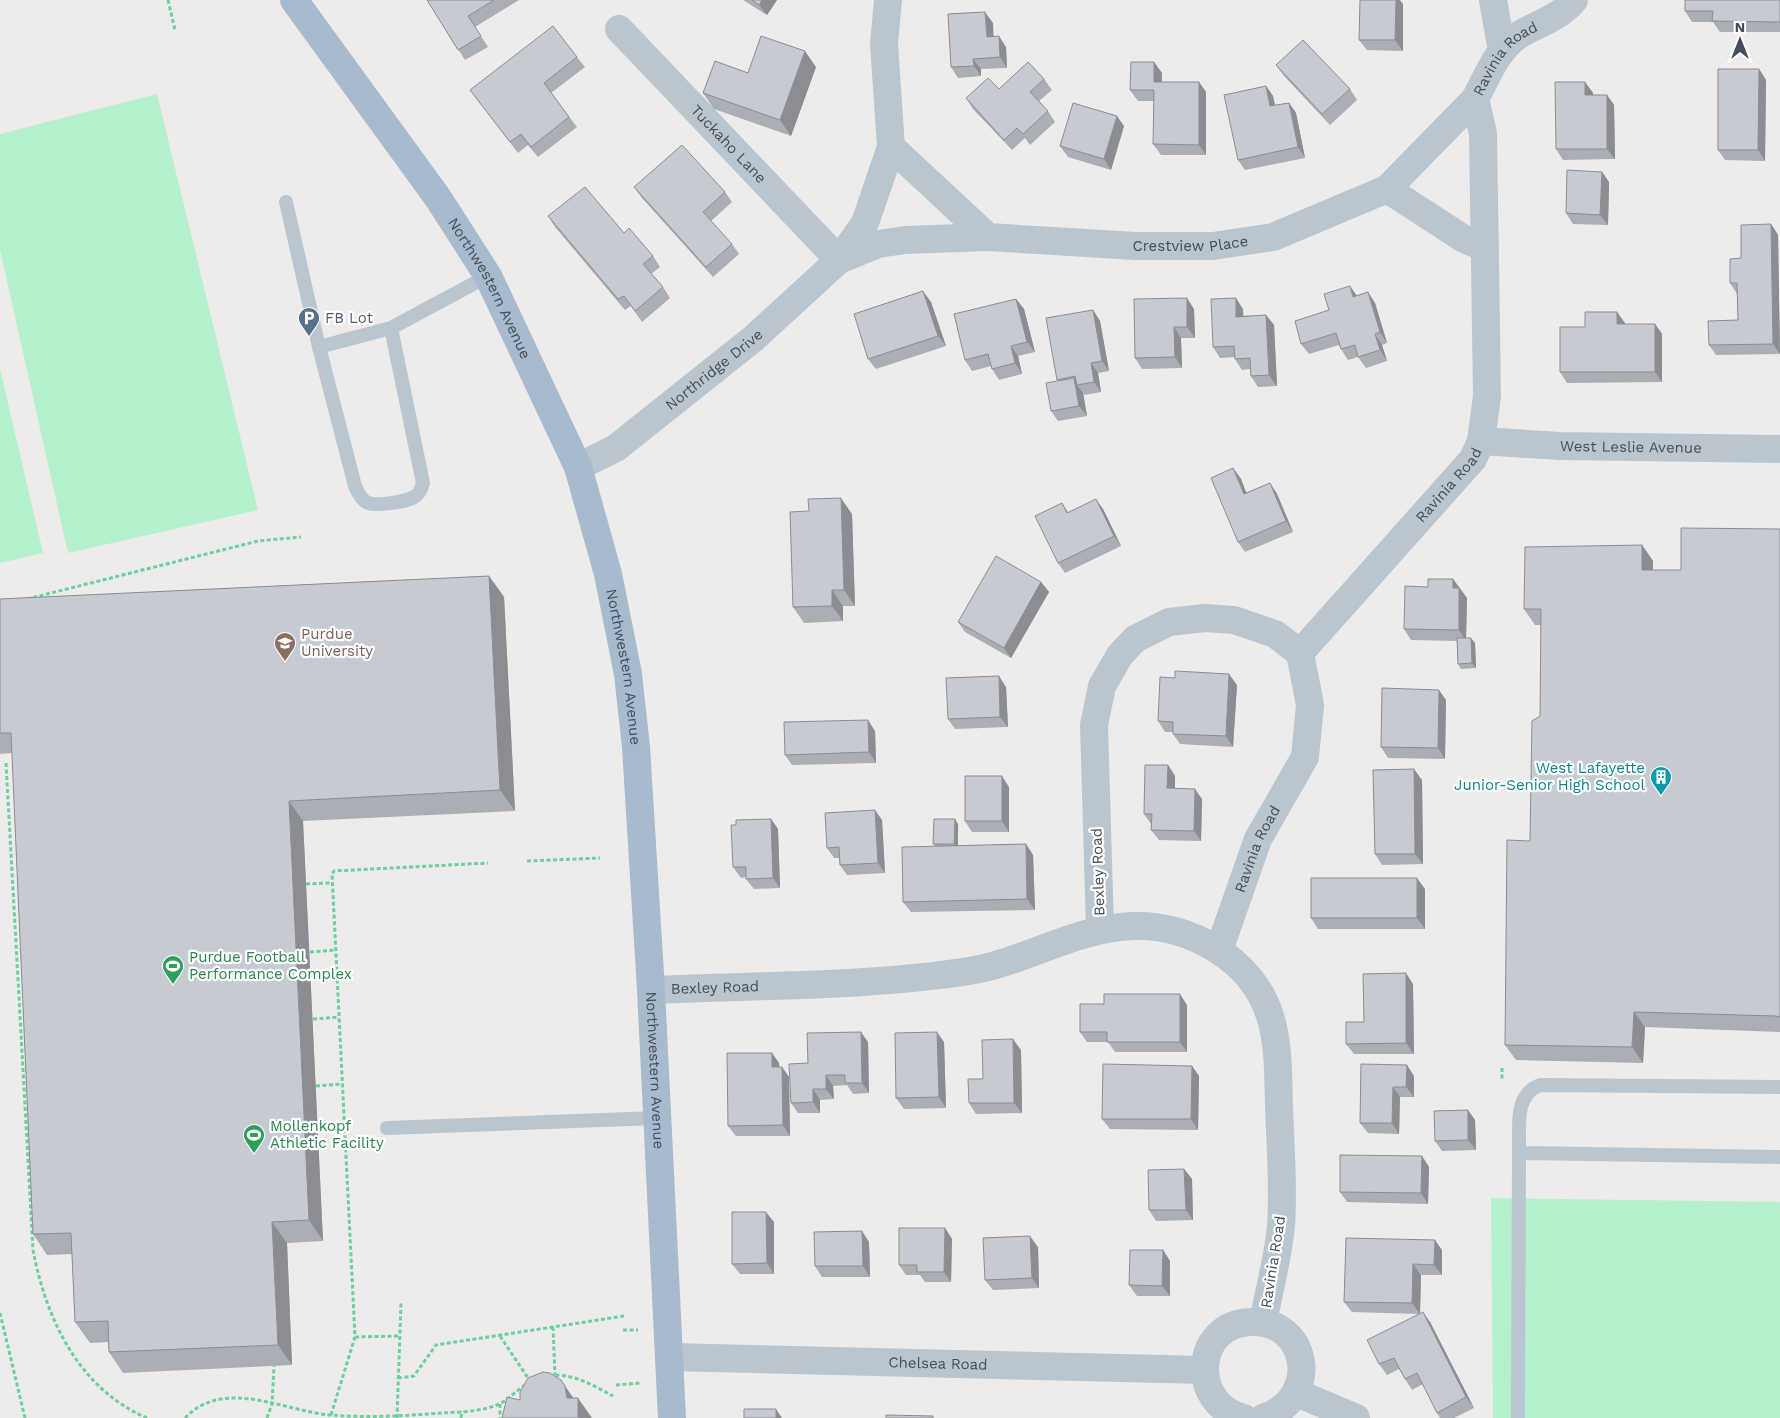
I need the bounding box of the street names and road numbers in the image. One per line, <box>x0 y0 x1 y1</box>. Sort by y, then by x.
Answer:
street label: Ravinia Road <box>1469 18 1540 99</box>
street label: Tuckaho Lane <box>687 101 770 187</box>
street label: Northwestern Avenue <box>444 214 535 362</box>
street label: Crestview Place <box>1132 232 1249 255</box>
street label: Northridge Drive <box>662 325 767 414</box>
street label: West Leslie Avenue <box>1560 437 1702 457</box>
street label: Ravinia Road <box>1412 445 1486 526</box>
street label: Northwestern Avenue <box>602 587 645 746</box>
street label: Ravinia Road <box>1231 802 1284 895</box>
street label: Bexley Road <box>1087 828 1109 916</box>
street label: Bexley Road <box>670 977 759 998</box>
street label: Northwestern Avenue <box>642 991 668 1150</box>
street label: Ravinia Road <box>1257 1215 1289 1309</box>
street label: Chelsea Road <box>888 1353 988 1374</box>

